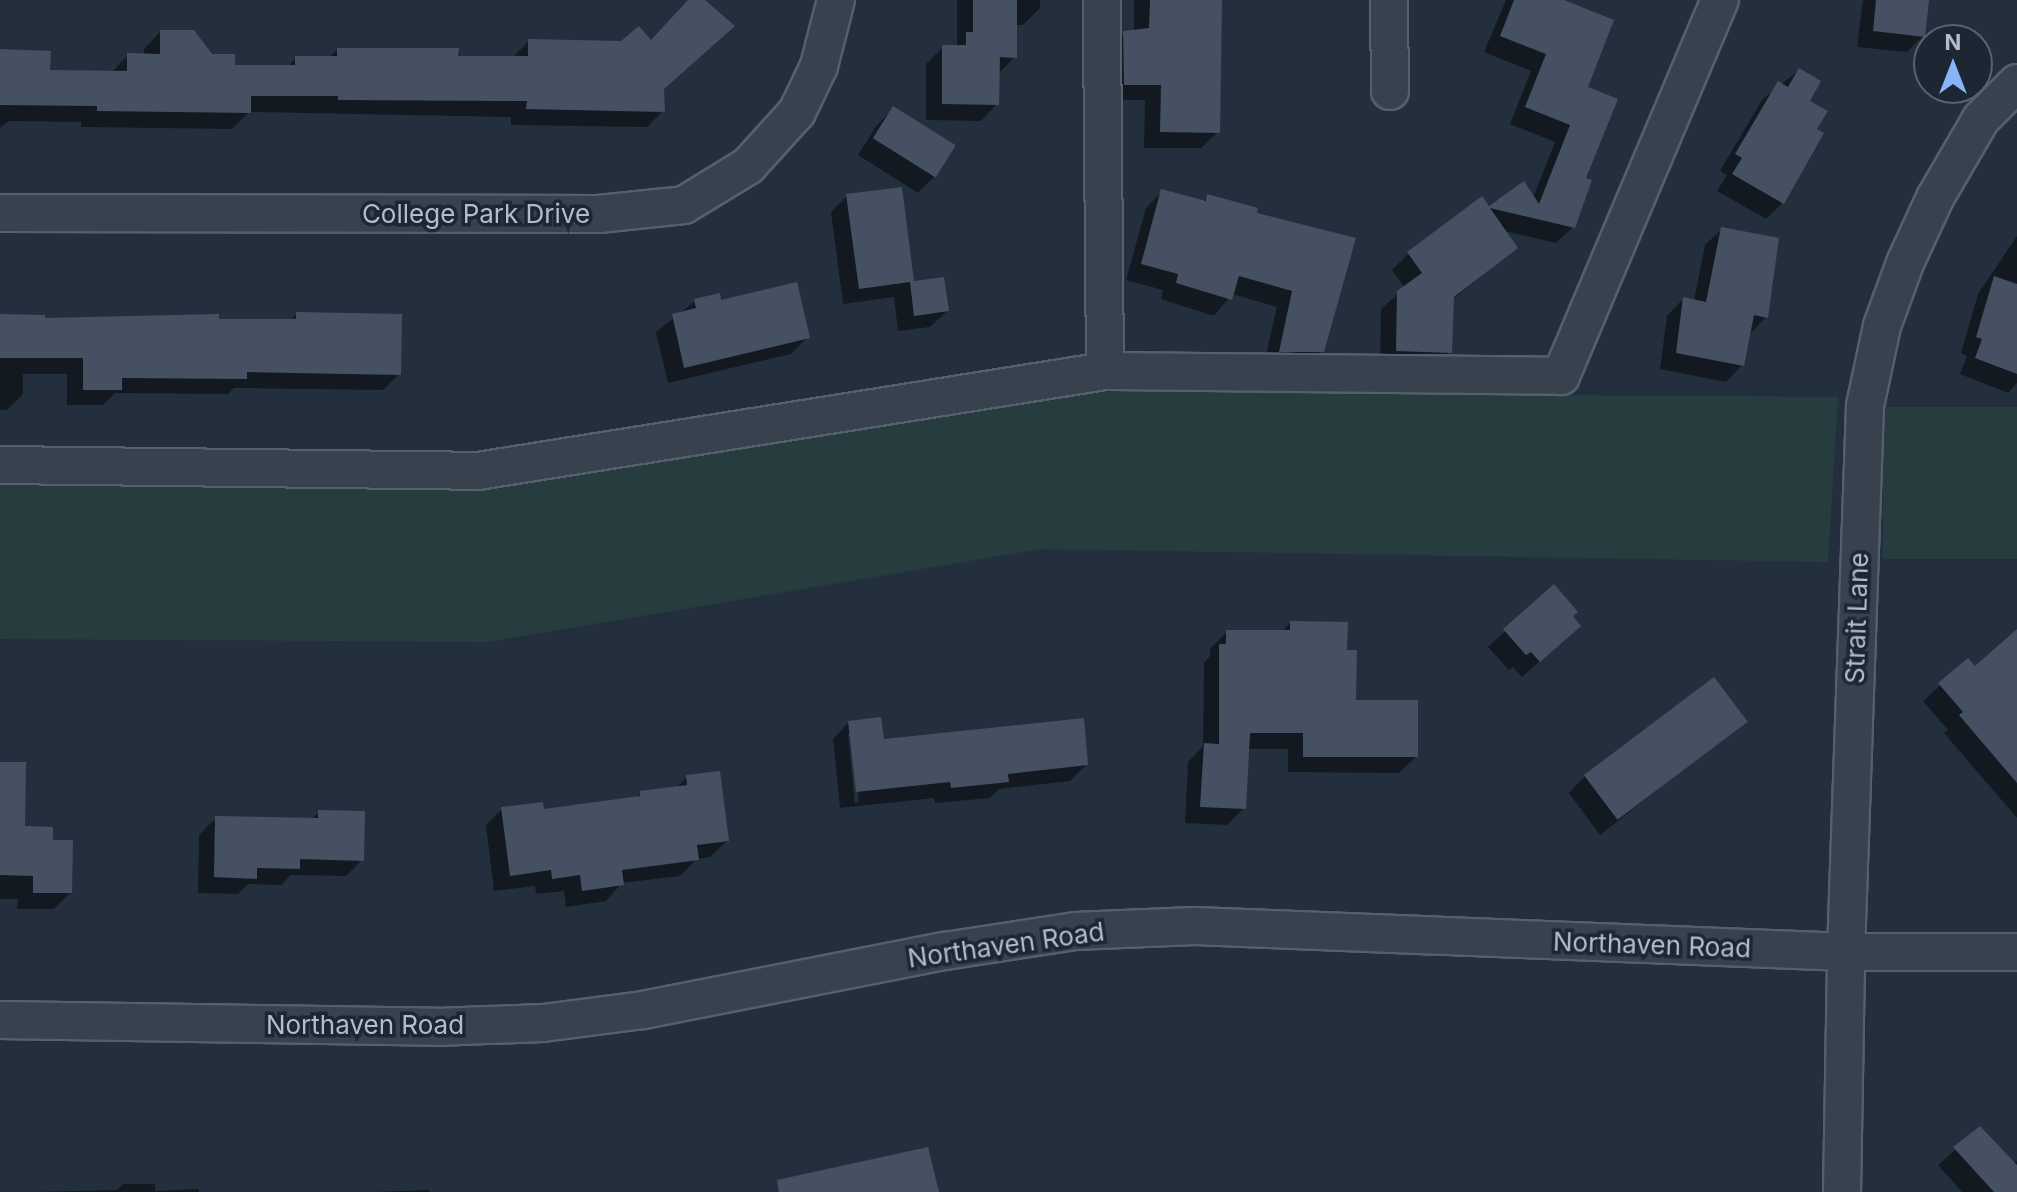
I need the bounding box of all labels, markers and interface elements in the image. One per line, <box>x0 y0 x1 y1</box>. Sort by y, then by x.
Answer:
north arrow <box>1913 24 1993 104</box>
text: N <box>1945 29 1961 55</box>
street label: College Park Drive <box>362 198 590 230</box>
street label: Strait Lane <box>1839 552 1875 684</box>
street label: Northaven Road <box>906 916 1106 974</box>
street label: Northaven Road <box>1552 926 1752 964</box>
street label: Northaven Road <box>266 1009 464 1041</box>

